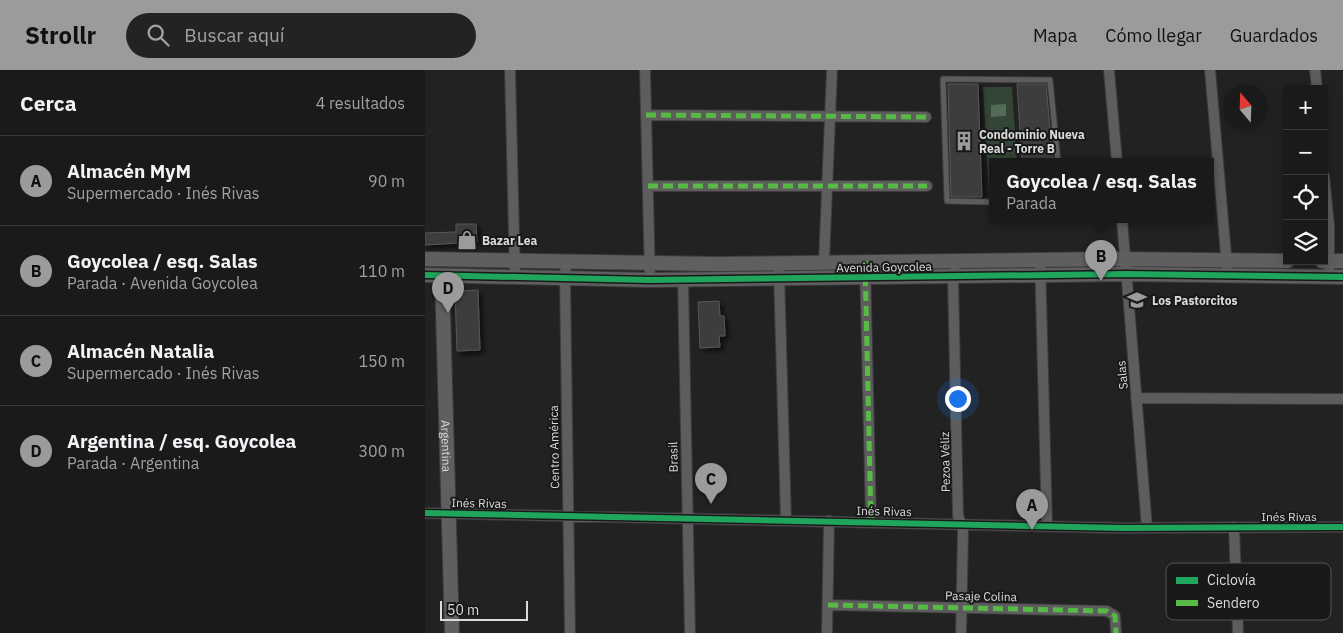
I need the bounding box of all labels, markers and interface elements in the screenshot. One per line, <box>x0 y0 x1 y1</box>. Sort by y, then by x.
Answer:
search box <box>126 13 476 58</box>
text: Strollr <box>25 19 96 51</box>
icon: search <box>144 21 172 49</box>
text: Buscar aquí <box>184 23 285 47</box>
text: Mapa <box>1033 24 1077 47</box>
text: Cómo llegar <box>1105 24 1202 47</box>
text: Guardados <box>1230 24 1318 47</box>
north arrow <box>1223 85 1268 130</box>
map controls <box>1283 85 1328 265</box>
button: + <box>1283 85 1328 130</box>
text: Cerca <box>20 89 77 117</box>
text: 4 resultados <box>316 93 405 113</box>
place label: Condominio Nueva Real - Torre B <box>979 127 1085 156</box>
building icon: Condominio Nueva Real - Torre B <box>953 130 975 152</box>
button: − <box>1283 130 1328 175</box>
popup <box>989 158 1214 223</box>
text: Almacén MyM <box>67 159 191 183</box>
text: Goycolea / esq. Salas <box>1006 169 1197 193</box>
text: A <box>31 171 41 191</box>
text: 90 m <box>368 171 405 191</box>
button: locate <box>1283 175 1328 220</box>
text: Supermercado · Inés Rivas <box>67 183 260 203</box>
text: Parada <box>1006 193 1056 213</box>
button: layers <box>1283 220 1328 265</box>
shop icon: Bazar Lea <box>456 229 478 251</box>
place label: Bazar Lea <box>482 233 538 248</box>
pin: B <box>1085 240 1117 281</box>
text: Goycolea / esq. Salas <box>67 249 258 273</box>
street label: Avenida Goycolea <box>836 259 933 275</box>
text: B <box>31 261 41 281</box>
text: 110 m <box>358 261 405 281</box>
pin: D <box>432 272 464 313</box>
text: Parada · Avenida Goycolea <box>67 273 258 293</box>
school or university icon: Los Pastorcitos <box>1126 289 1148 311</box>
place label: Los Pastorcitos <box>1152 293 1237 308</box>
text: Almacén Natalia <box>67 339 214 363</box>
text: C <box>31 351 41 371</box>
text: 150 m <box>358 351 405 371</box>
street label: Salas <box>1113 360 1131 390</box>
text: Supermercado · Inés Rivas <box>67 363 260 383</box>
your location <box>945 386 971 412</box>
street label: Centro América <box>546 405 562 489</box>
street label: Argentina <box>439 420 455 473</box>
text: Argentina / esq. Goycolea <box>67 429 296 453</box>
street label: Pezoa Véliz <box>937 431 953 492</box>
text: D <box>30 441 42 461</box>
text: 300 m <box>358 441 405 461</box>
street label: Brasil <box>665 442 681 472</box>
text: Parada · Argentina <box>67 453 199 473</box>
pin: C <box>695 463 727 504</box>
pin: A <box>1016 489 1048 530</box>
street label: Inés Rivas <box>451 495 507 511</box>
street label: Inés Rivas <box>856 503 912 519</box>
street label: Inés Rivas <box>1261 509 1317 524</box>
legend <box>1166 563 1331 620</box>
text: Ciclovía <box>1207 571 1256 589</box>
street label: Pasaje Colina <box>945 588 1018 604</box>
text: Sendero <box>1207 594 1260 612</box>
scale bar <box>440 598 527 621</box>
text: 50 m <box>447 601 479 619</box>

